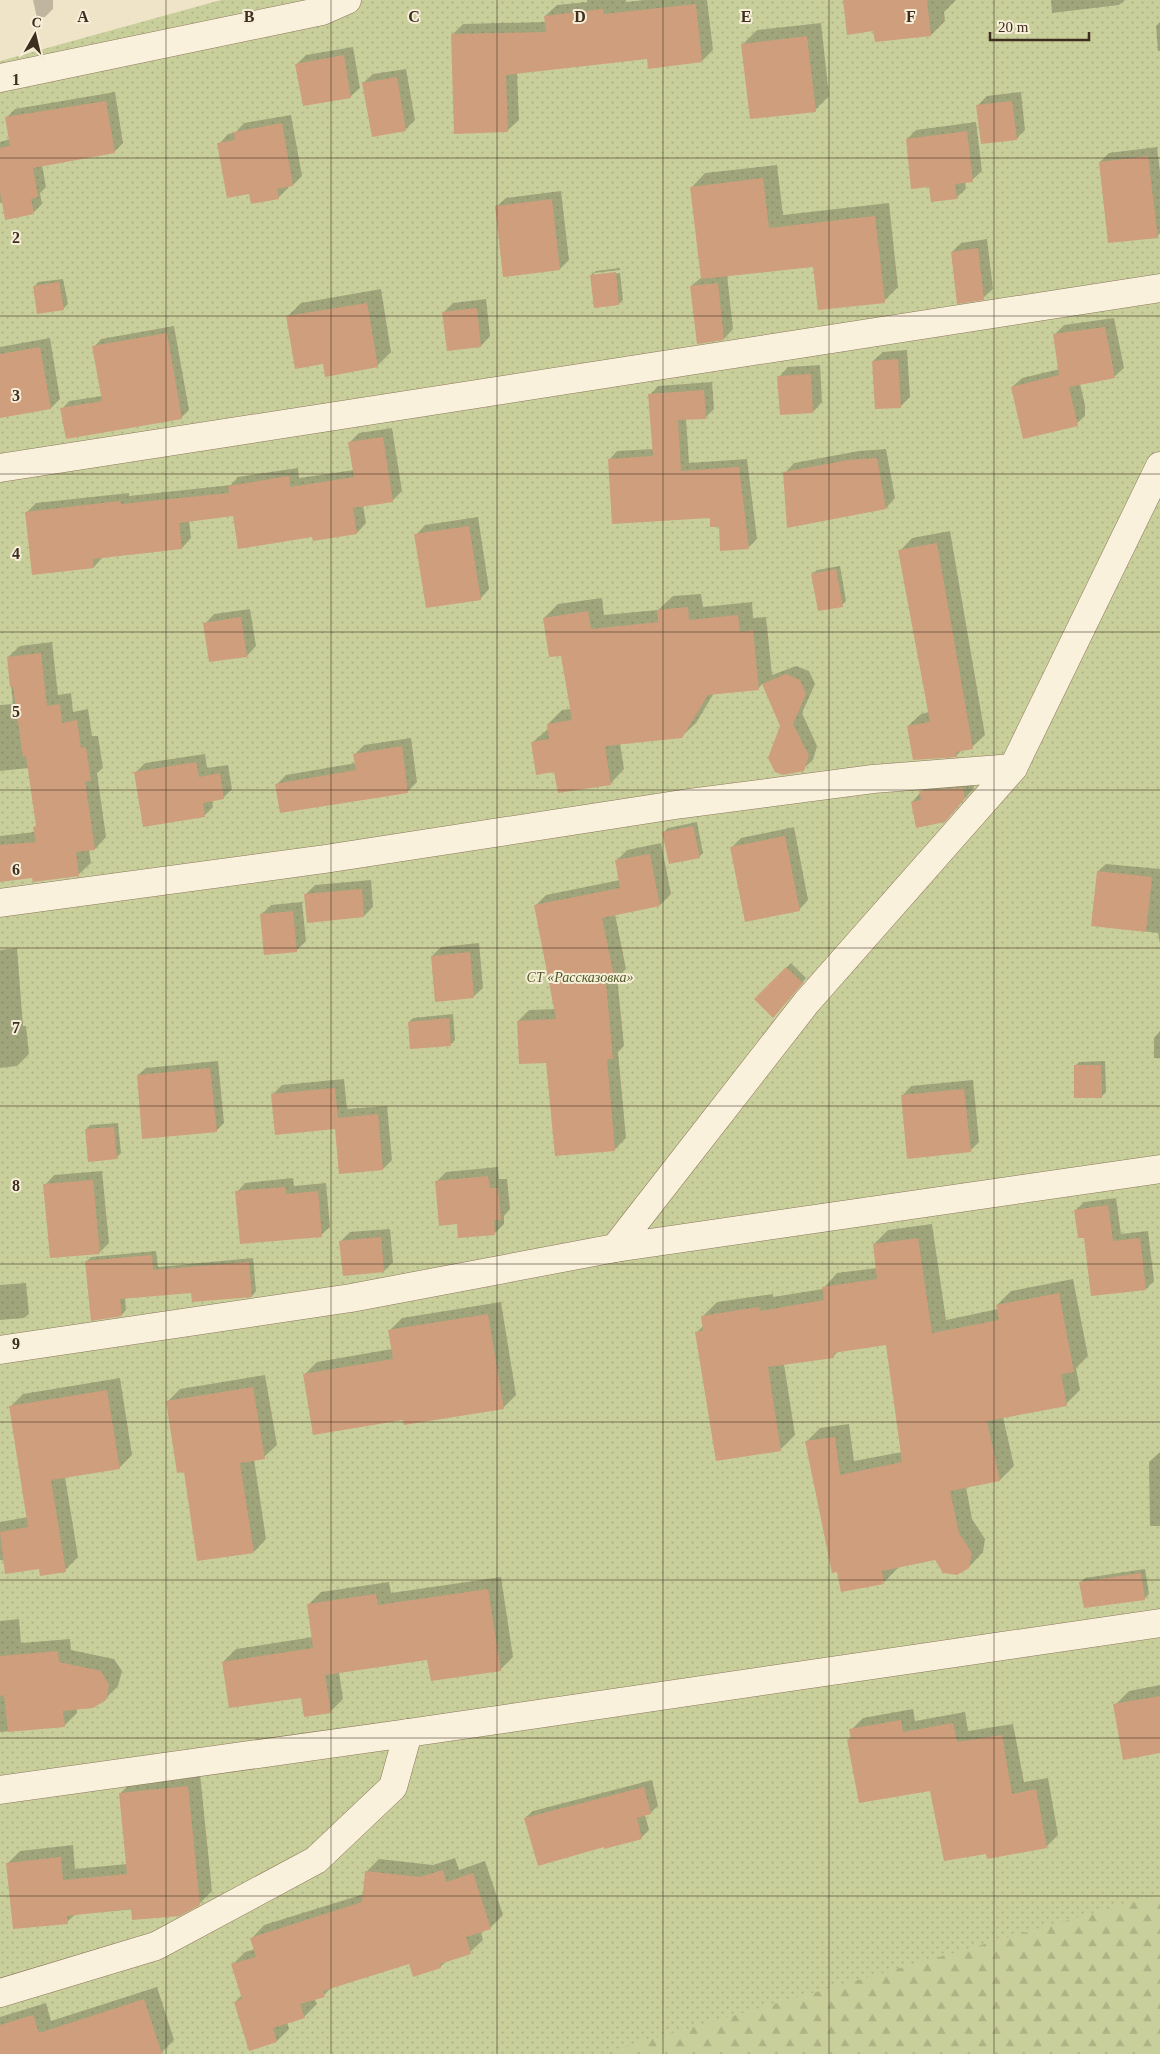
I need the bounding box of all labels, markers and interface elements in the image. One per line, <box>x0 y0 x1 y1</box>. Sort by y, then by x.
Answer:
text: A <box>77 8 89 25</box>
text: B <box>244 8 255 25</box>
text: C <box>408 8 420 25</box>
text: D <box>574 8 586 25</box>
text: E <box>741 8 751 25</box>
text: F <box>906 8 916 25</box>
north arrow <box>10 10 60 60</box>
scale bar <box>990 10 1089 42</box>
text: С <box>31 14 43 31</box>
text: 20 m <box>998 19 1029 35</box>
text: 1 <box>12 71 20 88</box>
text: 2 <box>12 229 20 246</box>
text: 3 <box>12 387 20 404</box>
text: 4 <box>12 545 20 562</box>
text: 5 <box>12 703 20 720</box>
text: 6 <box>12 861 20 878</box>
park label: СТ «Рассказовка» <box>527 970 633 985</box>
text: 7 <box>12 1019 20 1036</box>
text: 8 <box>12 1177 20 1194</box>
text: 9 <box>12 1335 20 1352</box>

